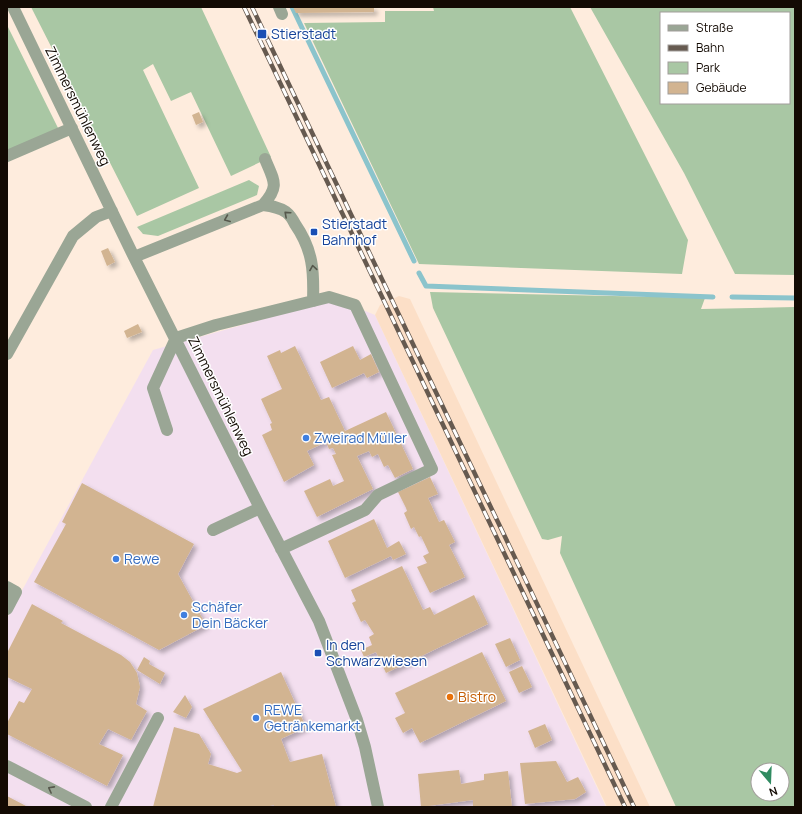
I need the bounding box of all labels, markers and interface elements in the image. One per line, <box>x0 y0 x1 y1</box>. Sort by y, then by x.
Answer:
legend <box>660 12 790 104</box>
text: Straße <box>696 19 733 36</box>
place label: Stierstadt <box>271 24 336 43</box>
marker: Stierstadt <box>256 28 268 40</box>
text: Bahn <box>696 39 724 56</box>
street label: Zimmersmühlenweg <box>41 43 116 169</box>
text: Park <box>696 59 721 76</box>
text: Gebäude <box>696 79 747 96</box>
one-way arrow <box>284 212 292 219</box>
place label: Stierstadt Bahnhof <box>322 214 387 249</box>
one-way arrow <box>223 215 230 223</box>
marker: Stierstadt Bahnhof <box>309 227 319 237</box>
one-way arrow <box>309 264 318 271</box>
street label: Zimmersmühlenweg <box>184 333 259 459</box>
place label: Zweirad Müller <box>314 428 407 447</box>
marker: Zweirad Müller <box>301 433 311 443</box>
place label: Rewe <box>124 549 159 568</box>
marker: Rewe <box>111 554 121 564</box>
place label: Schäfer Dein Bäcker <box>192 597 268 632</box>
marker: Schäfer Dein Bäcker <box>179 610 189 620</box>
place label: In den Schwarzwiesen <box>326 635 427 670</box>
marker: In den Schwarzwiesen <box>313 648 323 658</box>
place label: Bistro <box>458 687 496 706</box>
marker: Bistro <box>445 692 455 702</box>
place label: REWE Getränkemarkt <box>264 700 361 735</box>
marker: REWE Getränkemarkt <box>251 713 261 723</box>
north arrow <box>750 762 790 802</box>
text: N <box>767 784 780 800</box>
one-way arrow <box>48 786 55 794</box>

